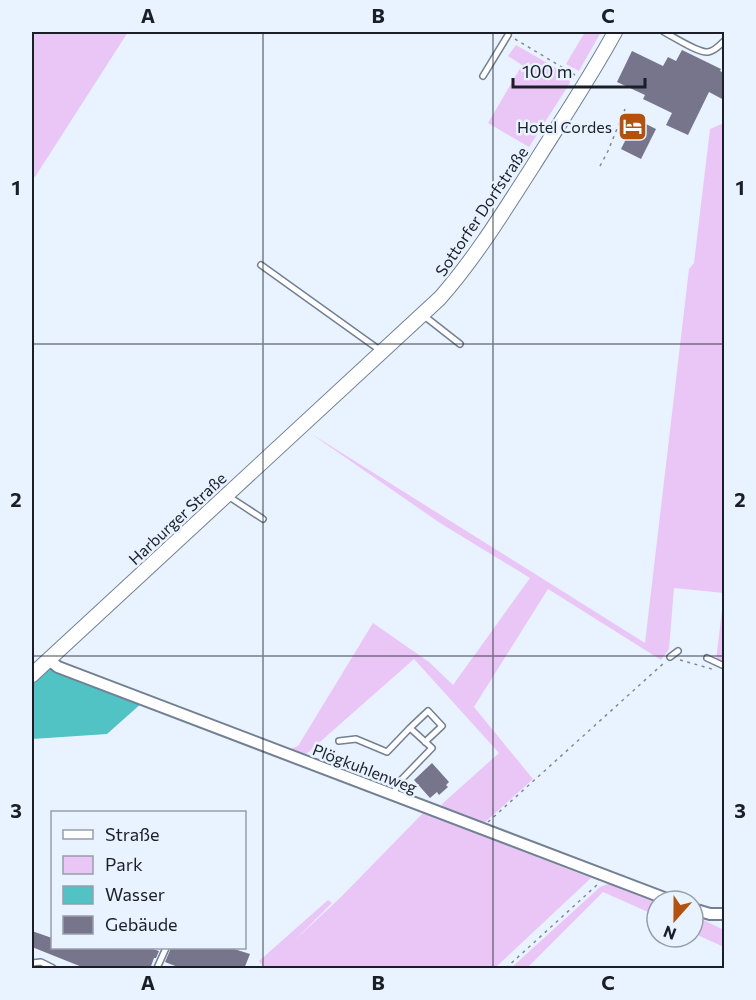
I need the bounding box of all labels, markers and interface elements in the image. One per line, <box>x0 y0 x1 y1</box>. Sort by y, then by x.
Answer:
text: A <box>141 3 155 27</box>
text: B <box>371 3 385 27</box>
text: C <box>601 3 615 27</box>
scale bar <box>513 51 645 89</box>
text: 100 m <box>522 60 572 82</box>
hotel icon: Hotel Cordes <box>617 110 649 142</box>
place label: Hotel Cordes <box>517 117 612 136</box>
street label: Sottorfer Dorfstraße <box>431 143 531 279</box>
text: 1 <box>11 175 21 199</box>
text: 1 <box>735 175 745 199</box>
street label: Harburger Straße <box>124 468 230 568</box>
text: 2 <box>10 487 22 511</box>
text: 2 <box>734 487 746 511</box>
street label: Plögkuhlenweg <box>310 739 420 797</box>
text: 3 <box>10 798 22 822</box>
text: 3 <box>734 798 746 822</box>
legend <box>51 811 246 949</box>
text: Straße <box>105 823 160 845</box>
text: Park <box>105 853 143 875</box>
text: Wasser <box>105 883 165 905</box>
north arrow <box>645 889 705 949</box>
text: Gebäude <box>105 913 178 935</box>
text: N <box>660 922 678 944</box>
text: A <box>141 970 155 994</box>
text: B <box>371 970 385 994</box>
text: C <box>601 970 615 994</box>

